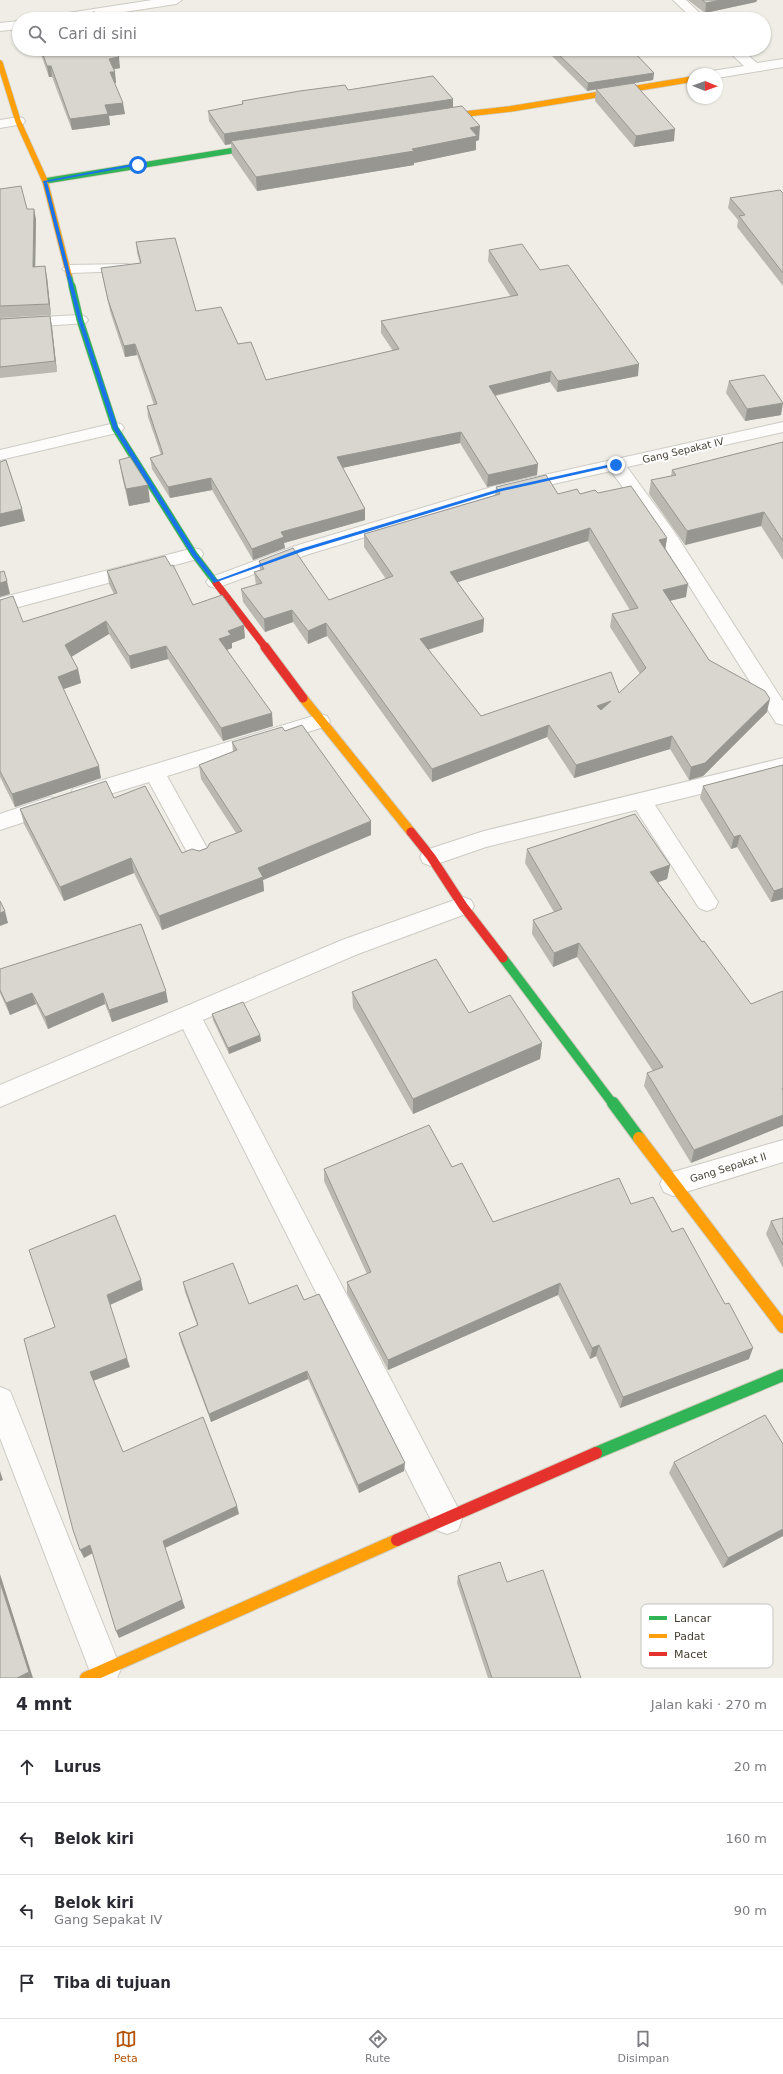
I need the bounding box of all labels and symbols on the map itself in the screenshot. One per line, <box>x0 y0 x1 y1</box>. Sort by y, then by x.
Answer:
north arrow <box>687 68 723 104</box>
route start <box>129 156 147 174</box>
street label: Gang Sepakat IV <box>641 436 725 465</box>
route end <box>607 456 625 474</box>
street label: Gang Sepakat II <box>689 1151 768 1184</box>
legend <box>641 1604 773 1668</box>
text: Lancar <box>674 1612 712 1625</box>
text: Padat <box>674 1630 706 1643</box>
text: Macet <box>674 1648 708 1661</box>

